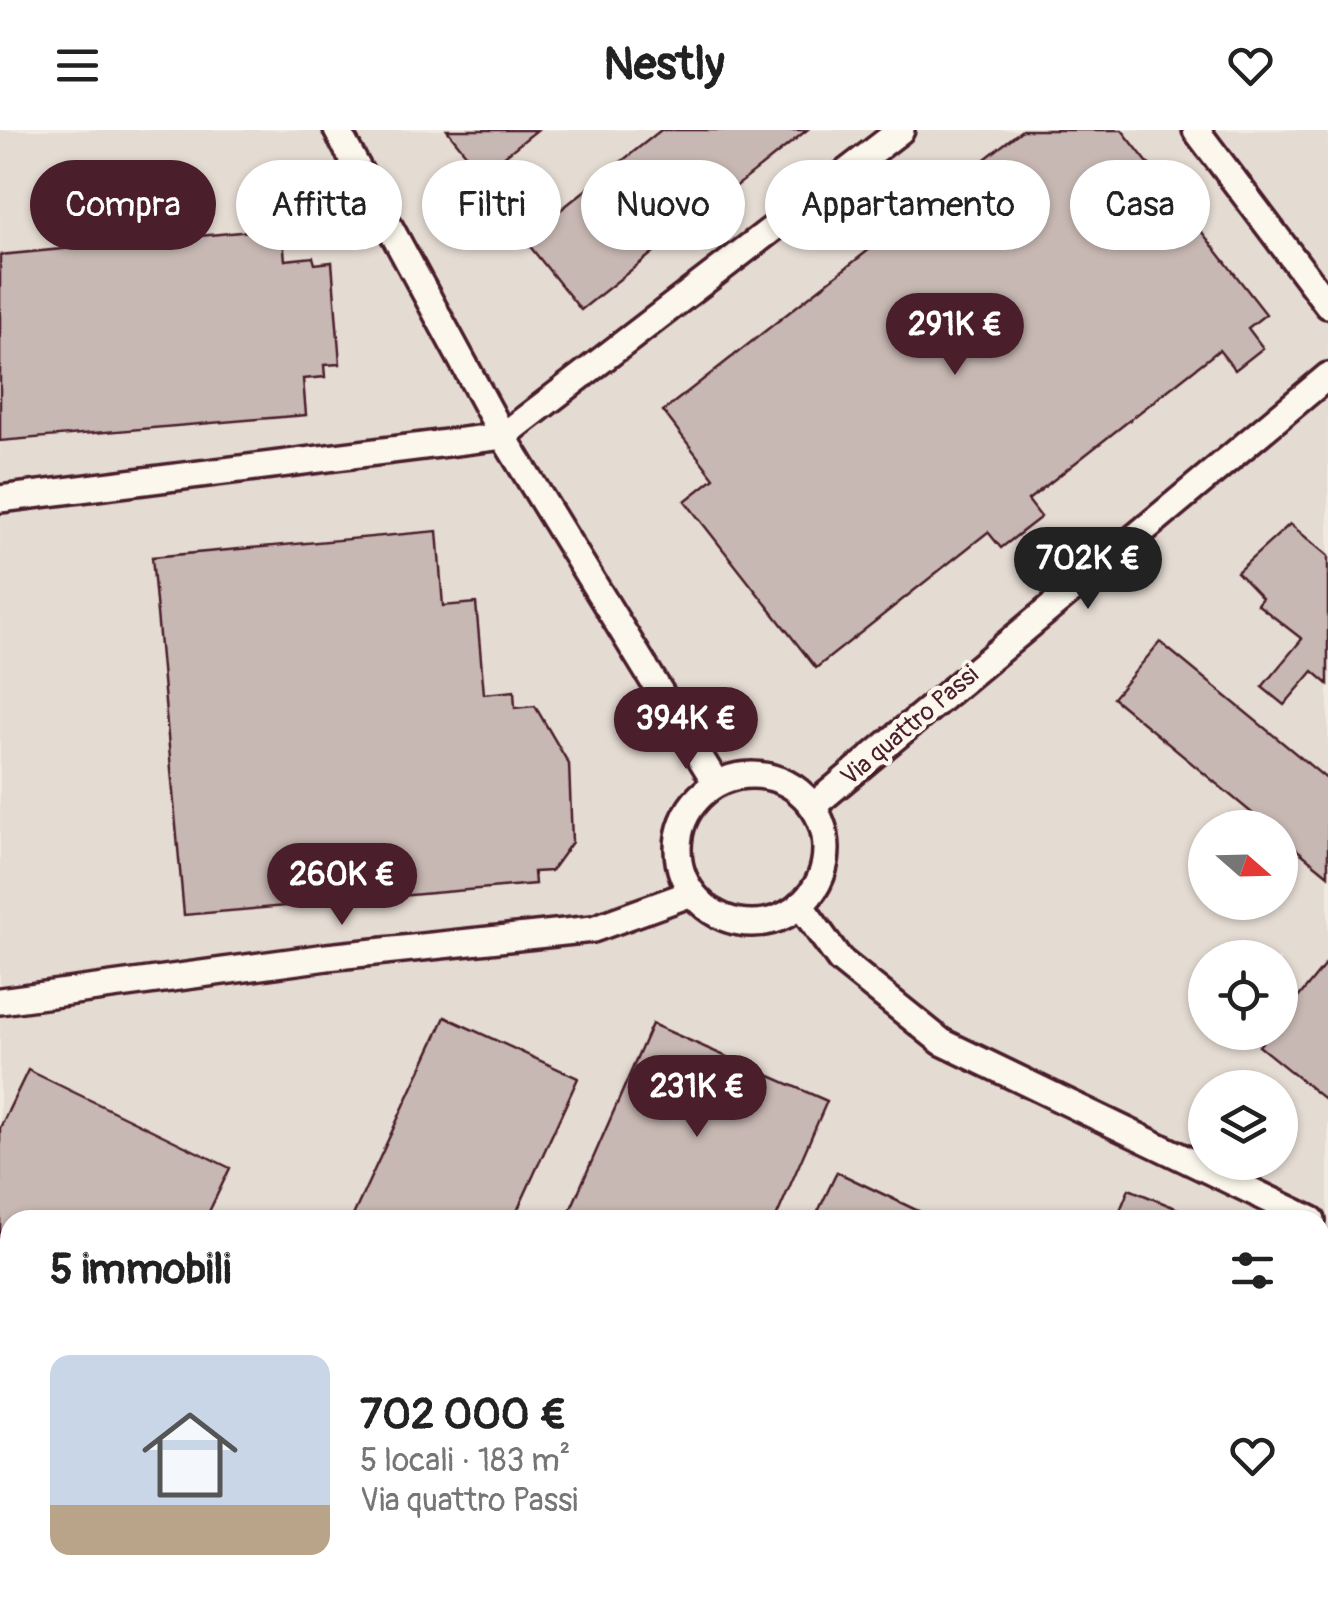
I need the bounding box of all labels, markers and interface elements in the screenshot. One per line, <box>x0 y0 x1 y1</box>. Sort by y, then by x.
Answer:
text: Nestly <box>604 37 724 93</box>
icon: menu <box>50 38 105 93</box>
icon: heart <box>1223 38 1278 93</box>
chip: Compra <box>30 160 216 250</box>
chip: Affitta <box>236 160 402 250</box>
chip: Filtri <box>422 160 561 250</box>
chip: Nuovo <box>581 160 745 250</box>
chip: Appartamento <box>765 160 1050 250</box>
chip: Casa <box>1070 160 1210 250</box>
pin: 291K € <box>874 293 1036 378</box>
text: 291K € <box>908 305 1002 345</box>
pin: 702K € <box>1007 527 1169 612</box>
text: 702K € <box>1036 539 1140 579</box>
street label: Via quattro Passi <box>835 660 985 793</box>
pin: 394K € <box>605 687 767 772</box>
text: 394K € <box>636 699 736 739</box>
north arrow <box>1188 810 1298 920</box>
map controls <box>1188 810 1298 1180</box>
pin: 260K € <box>261 843 423 928</box>
text: 260K € <box>289 855 395 895</box>
button: locate <box>1188 940 1298 1050</box>
pin: 231K € <box>616 1055 778 1140</box>
text: 231K € <box>650 1067 744 1107</box>
button: layers <box>1188 1070 1298 1180</box>
icon: filters <box>1225 1243 1280 1298</box>
text: 5 immobili <box>50 1244 231 1296</box>
text: 702 000 € <box>360 1389 566 1441</box>
icon: home <box>130 1395 250 1515</box>
icon: heart <box>1225 1428 1280 1483</box>
text: 5 locali · 183 m² <box>360 1441 571 1481</box>
text: Via quattro Passi <box>360 1481 578 1521</box>

